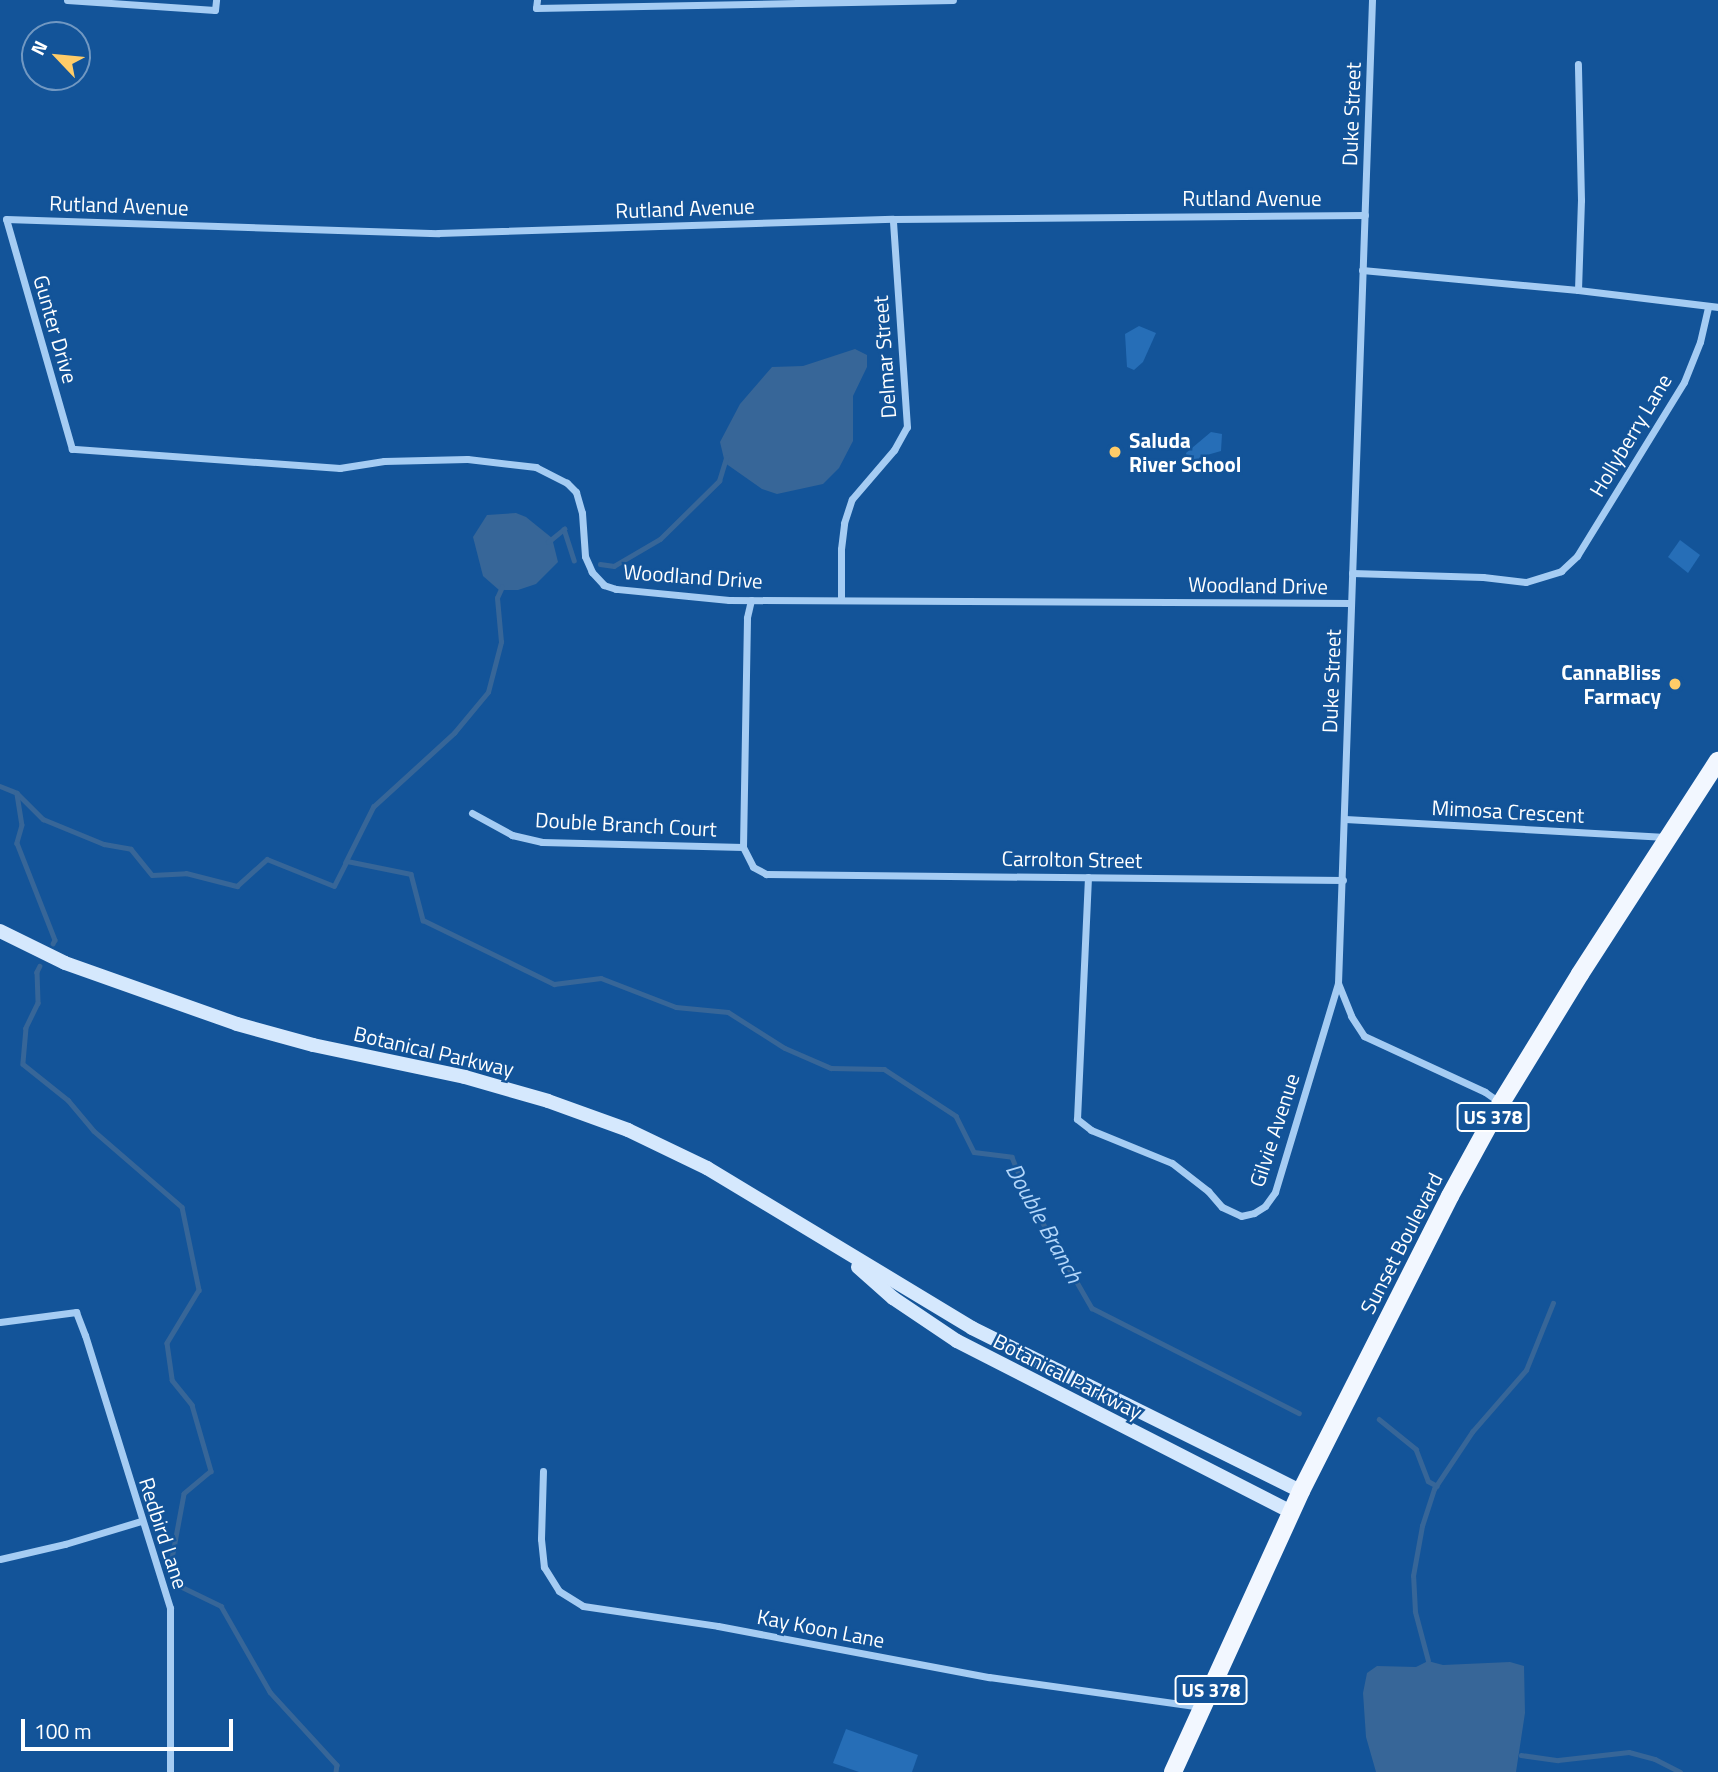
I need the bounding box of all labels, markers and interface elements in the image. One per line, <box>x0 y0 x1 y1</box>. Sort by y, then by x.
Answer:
north arrow <box>21 21 91 91</box>
text: N <box>23 35 54 60</box>
street label: Duke Street <box>1337 62 1365 166</box>
street label: Rutland Avenue <box>1182 185 1322 211</box>
street label: Rutland Avenue <box>49 190 189 220</box>
street label: Rutland Avenue <box>615 193 755 223</box>
street label: Gunter Drive <box>29 272 83 386</box>
street label: Delmar Street <box>867 295 901 419</box>
street label: Hollyberry Lane <box>1584 369 1676 501</box>
place label: Saluda River School <box>1129 427 1241 477</box>
marker: Saluda River School <box>1107 444 1123 460</box>
street label: Woodland Drive <box>622 559 764 593</box>
street label: Woodland Drive <box>1188 571 1328 599</box>
street label: Duke Street <box>1317 629 1345 733</box>
place label: CannaBliss Farmacy <box>1561 659 1661 709</box>
marker: CannaBliss Farmacy <box>1667 676 1683 692</box>
street label: Mimosa Crescent <box>1431 794 1585 828</box>
street label: Double Branch Court <box>534 807 718 841</box>
street label: Carrolton Street <box>1001 845 1143 873</box>
street label: Botanical Parkway <box>352 1020 516 1082</box>
street label: Gilvie Avenue <box>1244 1070 1304 1190</box>
road number: US 378 <box>1456 1102 1530 1133</box>
water label: Double Branch <box>1000 1158 1088 1288</box>
street label: Sunset Boulevard <box>1355 1168 1447 1318</box>
street label: Botanical Parkway <box>989 1328 1147 1424</box>
street label: Redbird Lane <box>134 1474 194 1592</box>
street label: Kay Koon Lane <box>755 1603 887 1653</box>
road number: US 378 <box>1174 1674 1248 1706</box>
scale bar <box>24 1706 236 1750</box>
text: 100 m <box>34 1715 91 1747</box>

